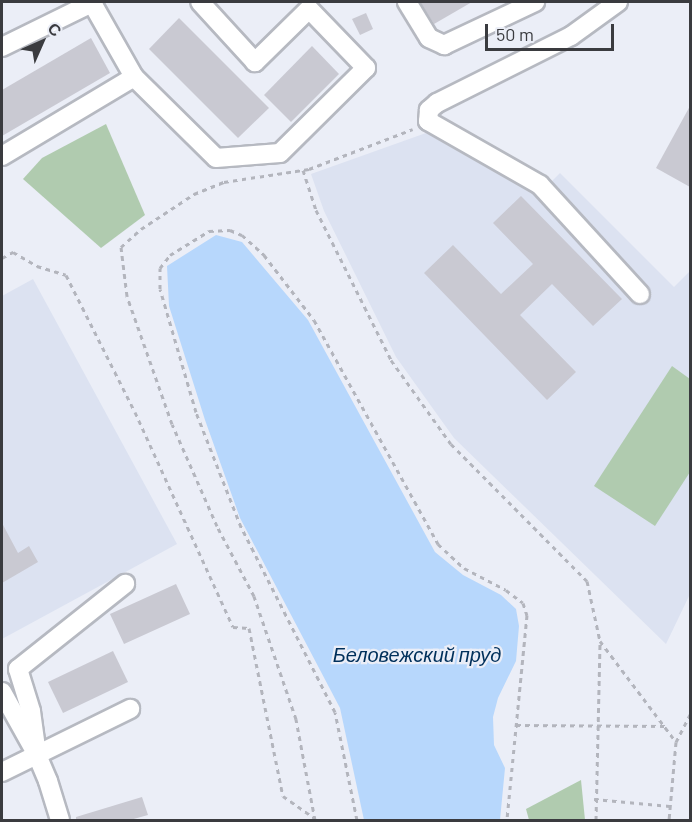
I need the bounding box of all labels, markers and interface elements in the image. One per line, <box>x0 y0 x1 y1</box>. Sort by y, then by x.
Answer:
north arrow <box>12 12 72 72</box>
scale bar <box>488 12 617 50</box>
text: С <box>44 18 66 40</box>
text: 50 m <box>496 23 534 45</box>
water label: Беловежский пруд <box>333 642 501 666</box>

